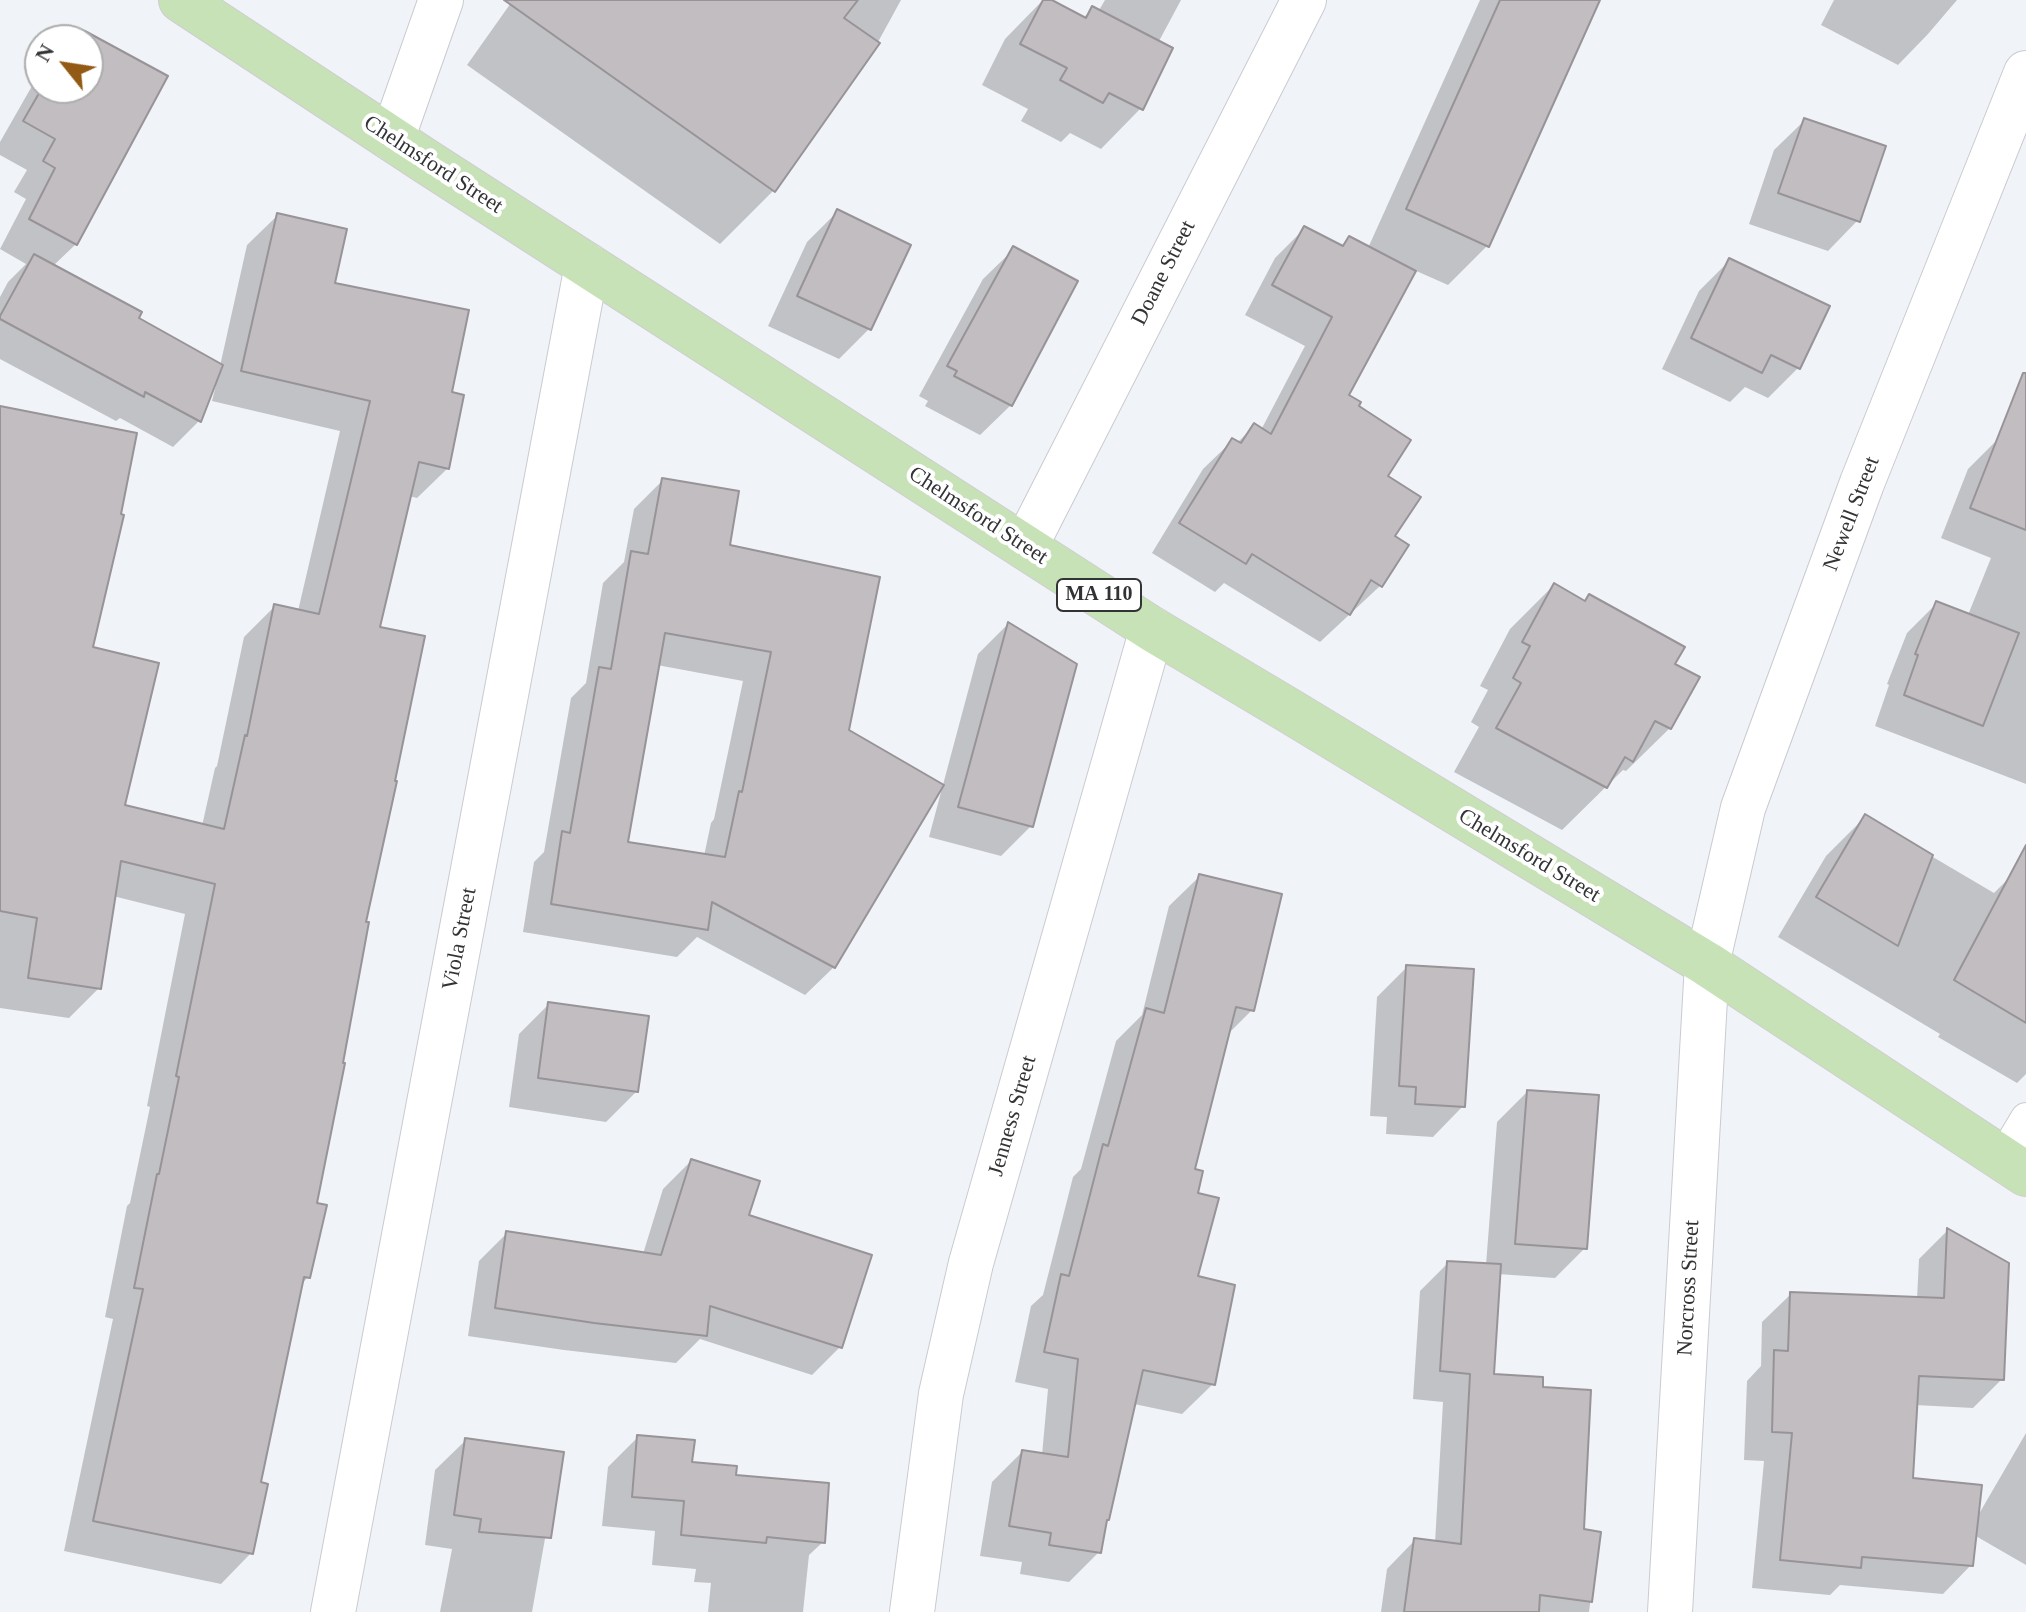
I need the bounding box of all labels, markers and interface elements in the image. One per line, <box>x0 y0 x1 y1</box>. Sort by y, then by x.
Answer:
north arrow <box>24 24 104 104</box>
text: N <box>30 40 59 66</box>
street label: Chelmsford Street <box>358 110 508 220</box>
street label: Doane Street <box>1126 216 1202 330</box>
street label: Newell Street <box>1818 453 1886 575</box>
street label: Chelmsford Street <box>903 461 1053 571</box>
road number: MA 110 <box>1057 579 1141 611</box>
street label: Chelmsford Street <box>1453 803 1605 909</box>
street label: Viola Street <box>437 885 483 993</box>
street label: Jenness Street <box>983 1053 1043 1179</box>
street label: Norcross Street <box>1672 1219 1706 1357</box>

